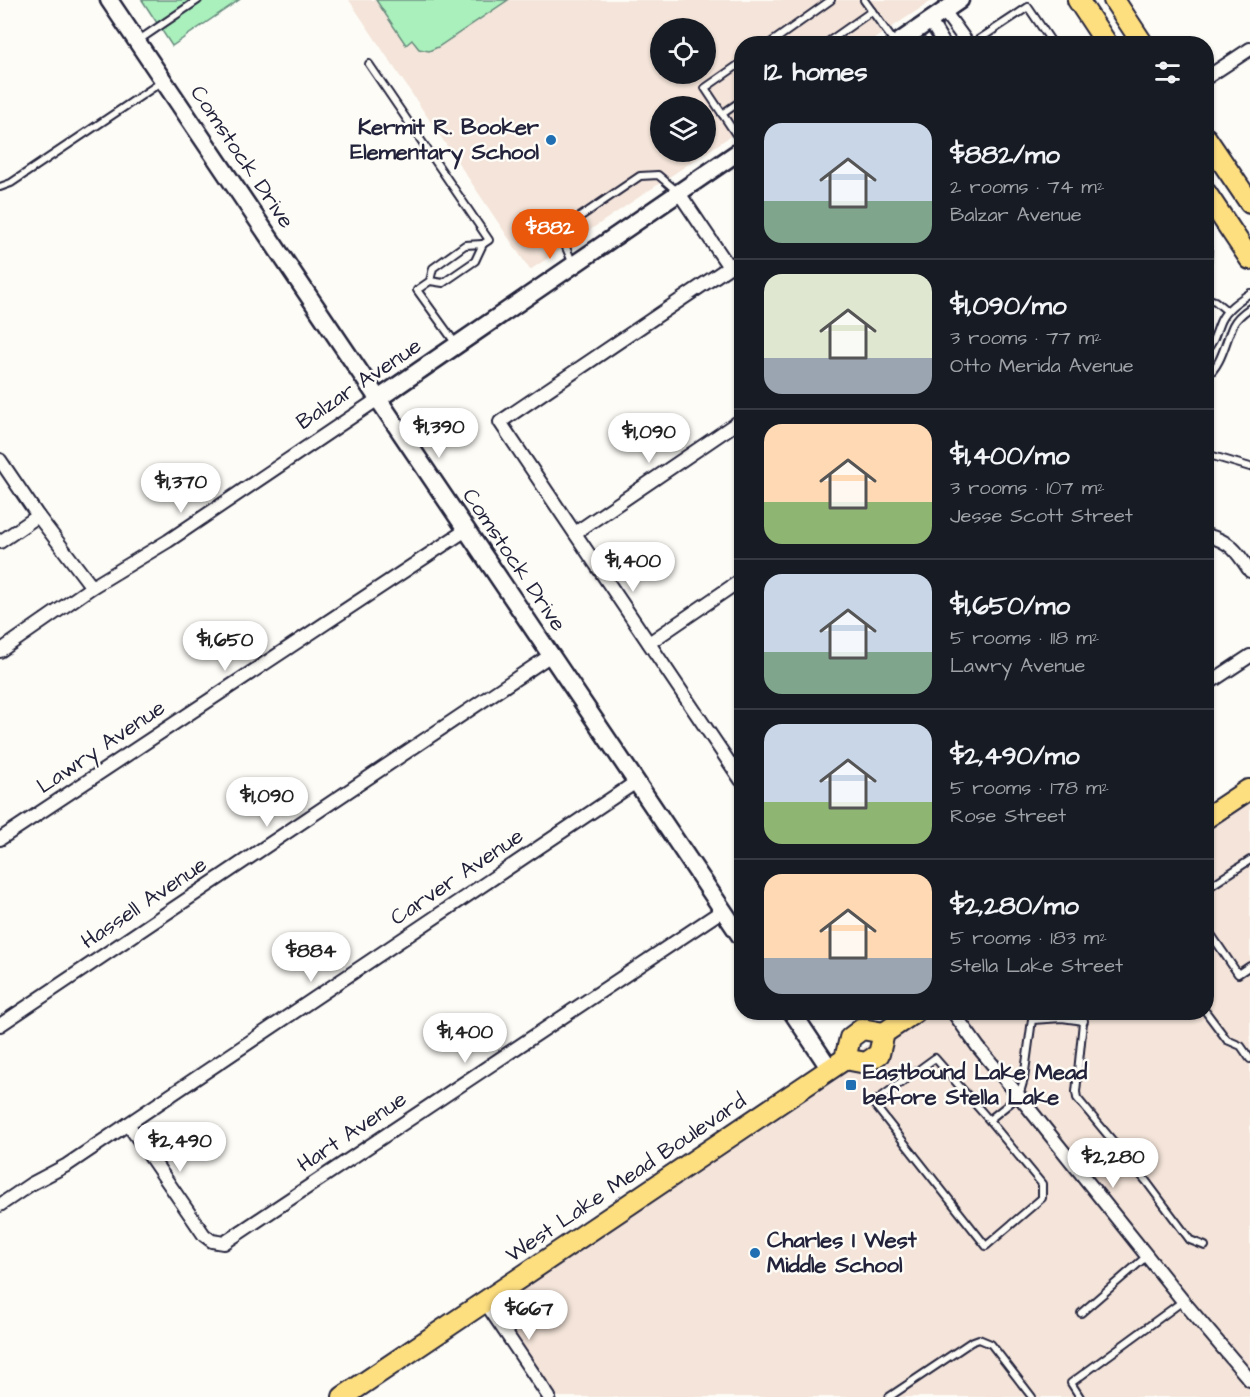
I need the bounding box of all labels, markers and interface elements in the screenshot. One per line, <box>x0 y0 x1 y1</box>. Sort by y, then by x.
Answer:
map controls <box>650 18 716 162</box>
button: locate <box>650 18 716 84</box>
text: 12 homes <box>764 54 867 90</box>
icon: filters <box>1151 56 1184 89</box>
street label: Comstock Drive <box>183 79 302 235</box>
button: layers <box>650 96 716 162</box>
place label: Kermit R. Booker Elementary School <box>350 112 540 170</box>
marker: Kermit R. Booker Elementary School <box>544 133 558 147</box>
text: $882/mo <box>950 137 1060 173</box>
icon: home <box>812 147 884 219</box>
text: 2 rooms · 74 m² <box>950 173 1104 201</box>
text: Balzar Avenue <box>950 201 1082 229</box>
pin: $882 <box>514 209 586 260</box>
text: $882 <box>526 214 574 242</box>
text: $1,090/mo <box>950 288 1067 324</box>
icon: home <box>812 298 884 370</box>
text: 3 rooms · 77 m² <box>950 324 1102 352</box>
street label: Balzar Avenue <box>290 331 428 437</box>
text: Otto Merida Avenue <box>950 352 1134 380</box>
pin: $1,390 <box>390 408 488 459</box>
text: $1,390 <box>413 413 465 441</box>
pin: $1,090 <box>600 413 698 464</box>
text: $1,090 <box>622 418 676 446</box>
text: $1,400/mo <box>950 438 1070 474</box>
icon: home <box>812 448 884 520</box>
pin: $1,370 <box>132 463 230 514</box>
text: $1,370 <box>155 468 207 496</box>
text: 3 rooms · 107 m² <box>950 474 1105 502</box>
street label: Comstock Drive <box>455 482 574 638</box>
text: Jesse Scott Street <box>950 502 1133 530</box>
pin: $1,400 <box>584 542 682 593</box>
text: $1,400 <box>605 547 661 575</box>
text: $1,650/mo <box>950 588 1070 624</box>
icon: home <box>812 598 884 670</box>
pin: $1,650 <box>176 621 274 672</box>
text: 5 rooms · 118 m² <box>950 624 1099 652</box>
text: $1,650 <box>197 626 253 654</box>
text: Lawry Avenue <box>950 652 1085 680</box>
street label: Lawry Avenue <box>31 693 172 802</box>
text: $2,490/mo <box>950 738 1080 774</box>
icon: home <box>812 748 884 820</box>
text: 5 rooms · 178 m² <box>950 774 1109 802</box>
pin: $1,090 <box>218 777 316 828</box>
text: $1,090 <box>240 782 294 810</box>
text: Rose Street <box>950 802 1066 830</box>
street label: Carver Avenue <box>384 821 530 933</box>
street label: Hassell Avenue <box>75 849 213 957</box>
text: $2,280/mo <box>950 888 1079 924</box>
icon: home <box>812 898 884 970</box>
text: 5 rooms · 183 m² <box>950 924 1107 952</box>
pin: $884 <box>275 932 347 983</box>
text: $884 <box>286 937 336 965</box>
text: Stella Lake Street <box>950 952 1123 980</box>
pin: $1,400 <box>416 1013 514 1064</box>
text: $1,400 <box>437 1018 493 1046</box>
place label: Eastbound Lake Mead before Stella Lake <box>863 1057 1088 1113</box>
marker: Eastbound Lake Mead before Stella Lake <box>844 1078 858 1092</box>
street label: Hart Avenue <box>291 1084 413 1180</box>
street label: West Lake Mead Boulevard <box>500 1086 752 1270</box>
pin: $2,490 <box>131 1122 229 1173</box>
text: $2,490 <box>148 1127 212 1155</box>
pin: $2,280 <box>1064 1138 1162 1189</box>
text: $2,280 <box>1081 1143 1145 1171</box>
place label: Charles I West Middle School <box>767 1225 918 1281</box>
marker: Charles I West Middle School <box>748 1246 762 1260</box>
pin: $667 <box>493 1290 565 1341</box>
text: $667 <box>505 1295 553 1323</box>

